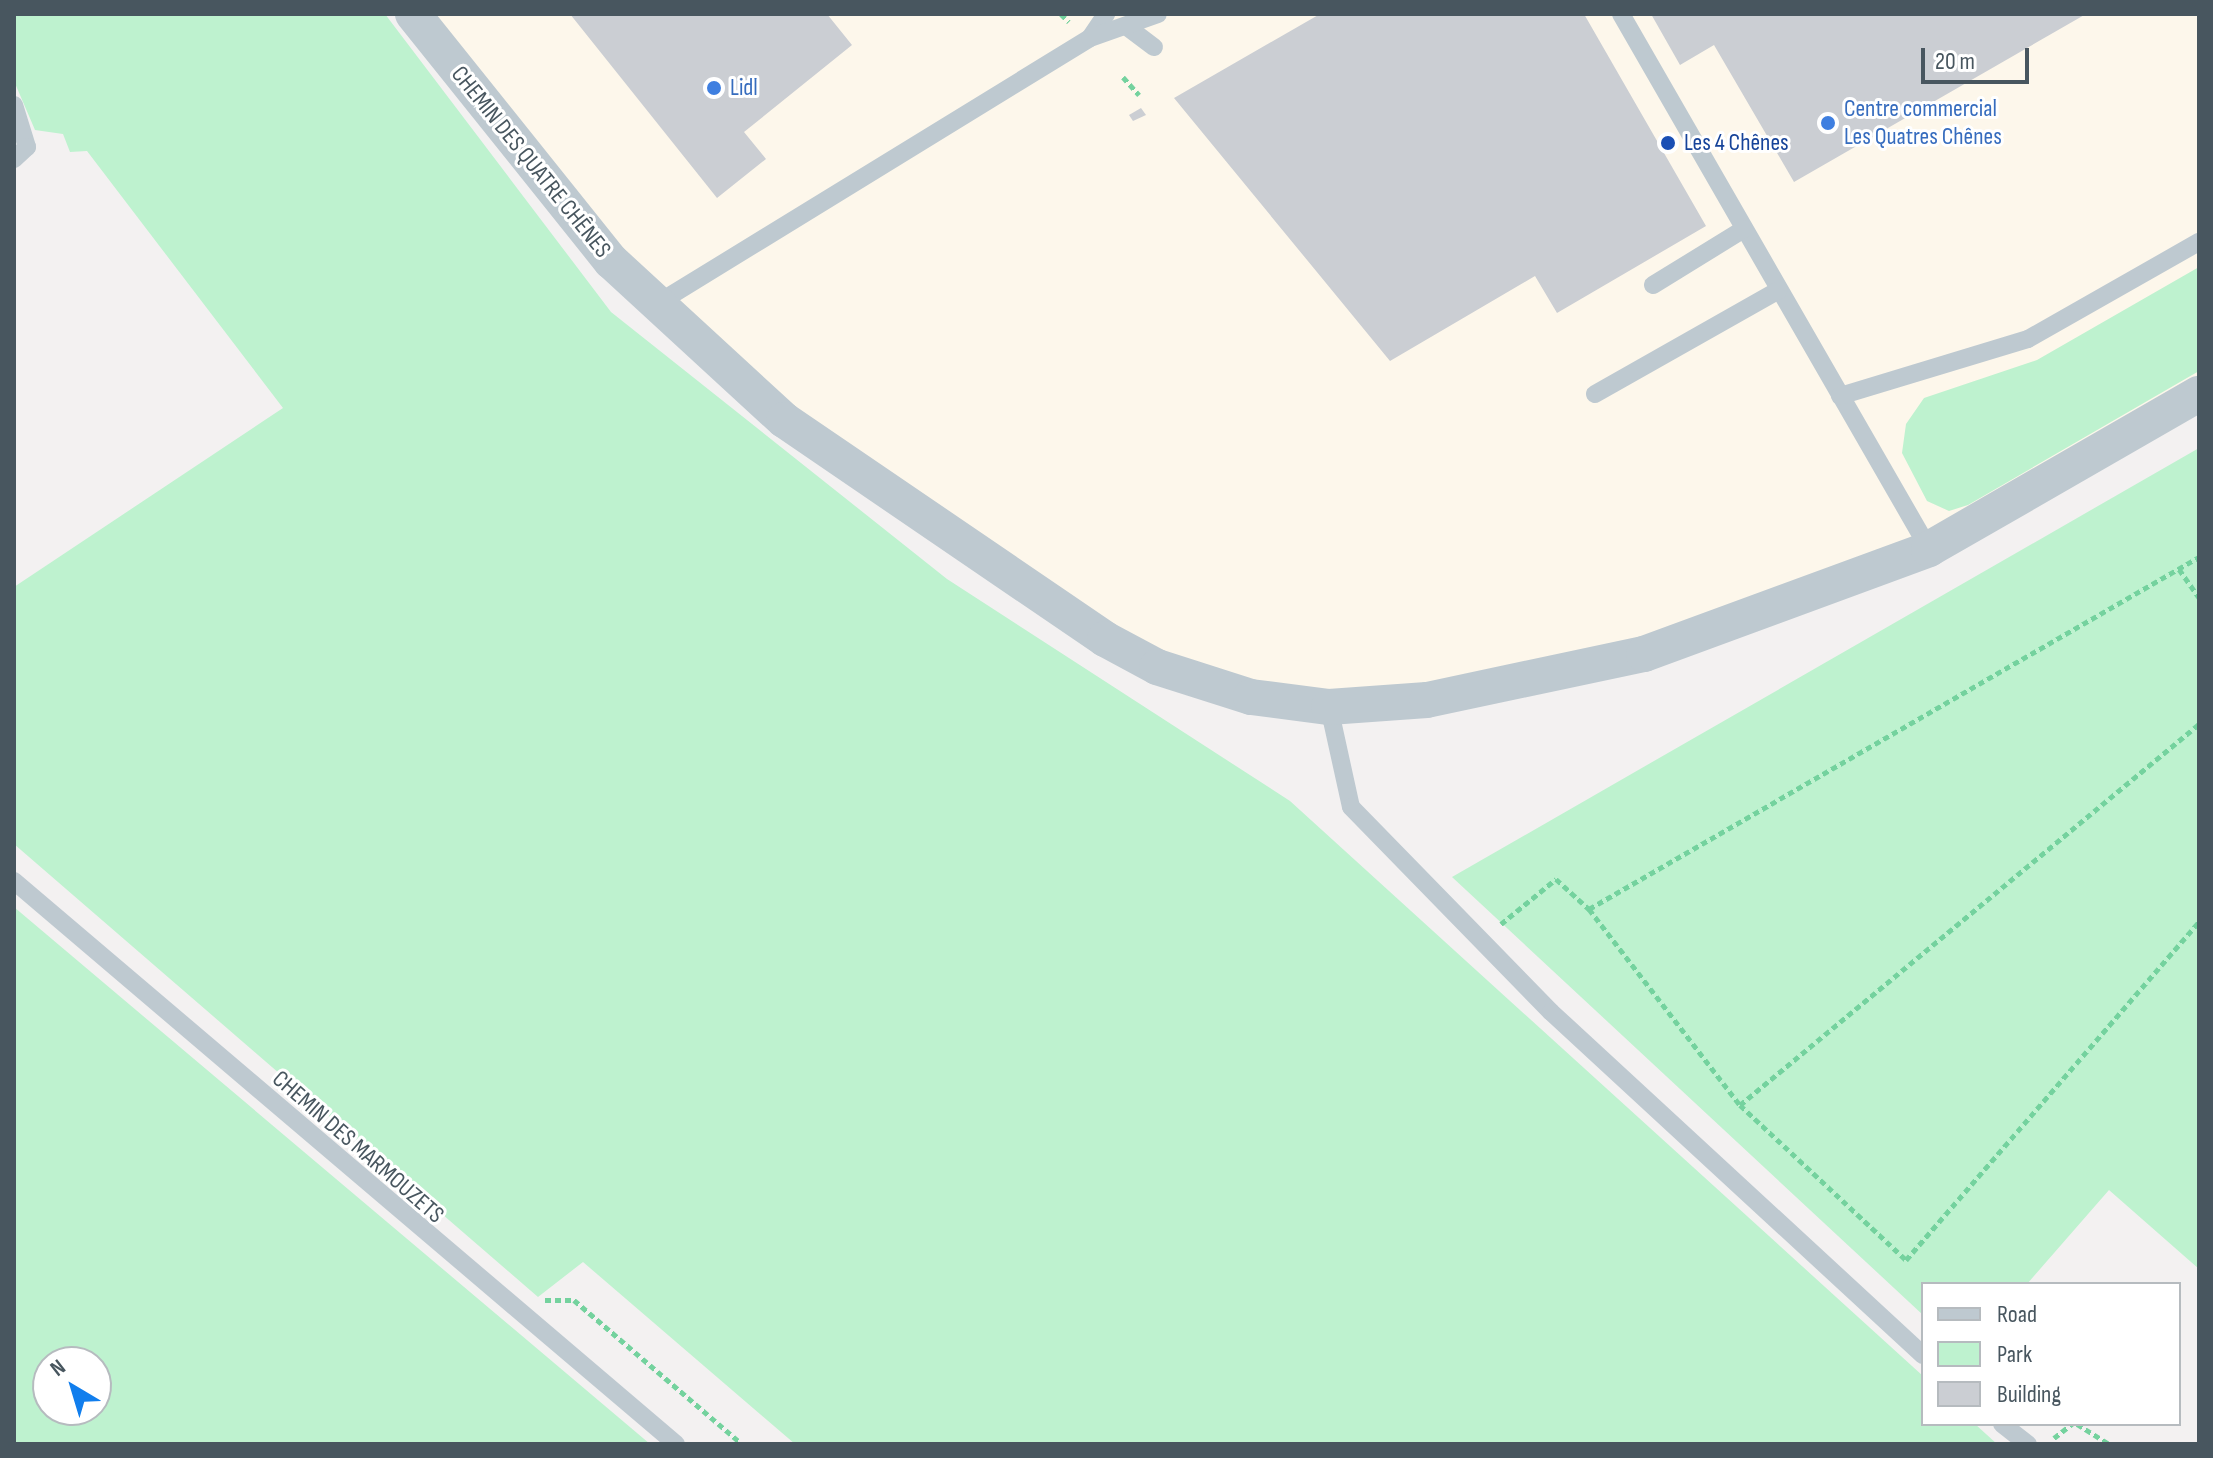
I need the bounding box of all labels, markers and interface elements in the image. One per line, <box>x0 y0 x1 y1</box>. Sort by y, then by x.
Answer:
scale bar <box>1925 32 2033 82</box>
text: 20 m <box>1935 47 1975 76</box>
street label: CHEMIN DES QUATRE CHÊNES <box>445 60 617 264</box>
place label: Lidl <box>730 74 758 102</box>
marker: Lidl <box>705 79 723 97</box>
place label: Centre commercial Les Quatres Chênes <box>1844 95 2002 151</box>
marker: Centre commercial Les Quatres Chênes <box>1819 114 1837 132</box>
place label: Les 4 Chênes <box>1684 129 1789 157</box>
marker: Les 4 Chênes <box>1659 134 1677 152</box>
street label: CHEMIN DES MARMOUZETS <box>266 1065 450 1229</box>
legend <box>1921 1282 2181 1426</box>
text: Road <box>1997 1300 2037 1329</box>
text: Park <box>1997 1340 2032 1369</box>
north arrow <box>32 1346 112 1426</box>
text: N <box>45 1354 71 1383</box>
text: Building <box>1997 1380 2061 1409</box>

